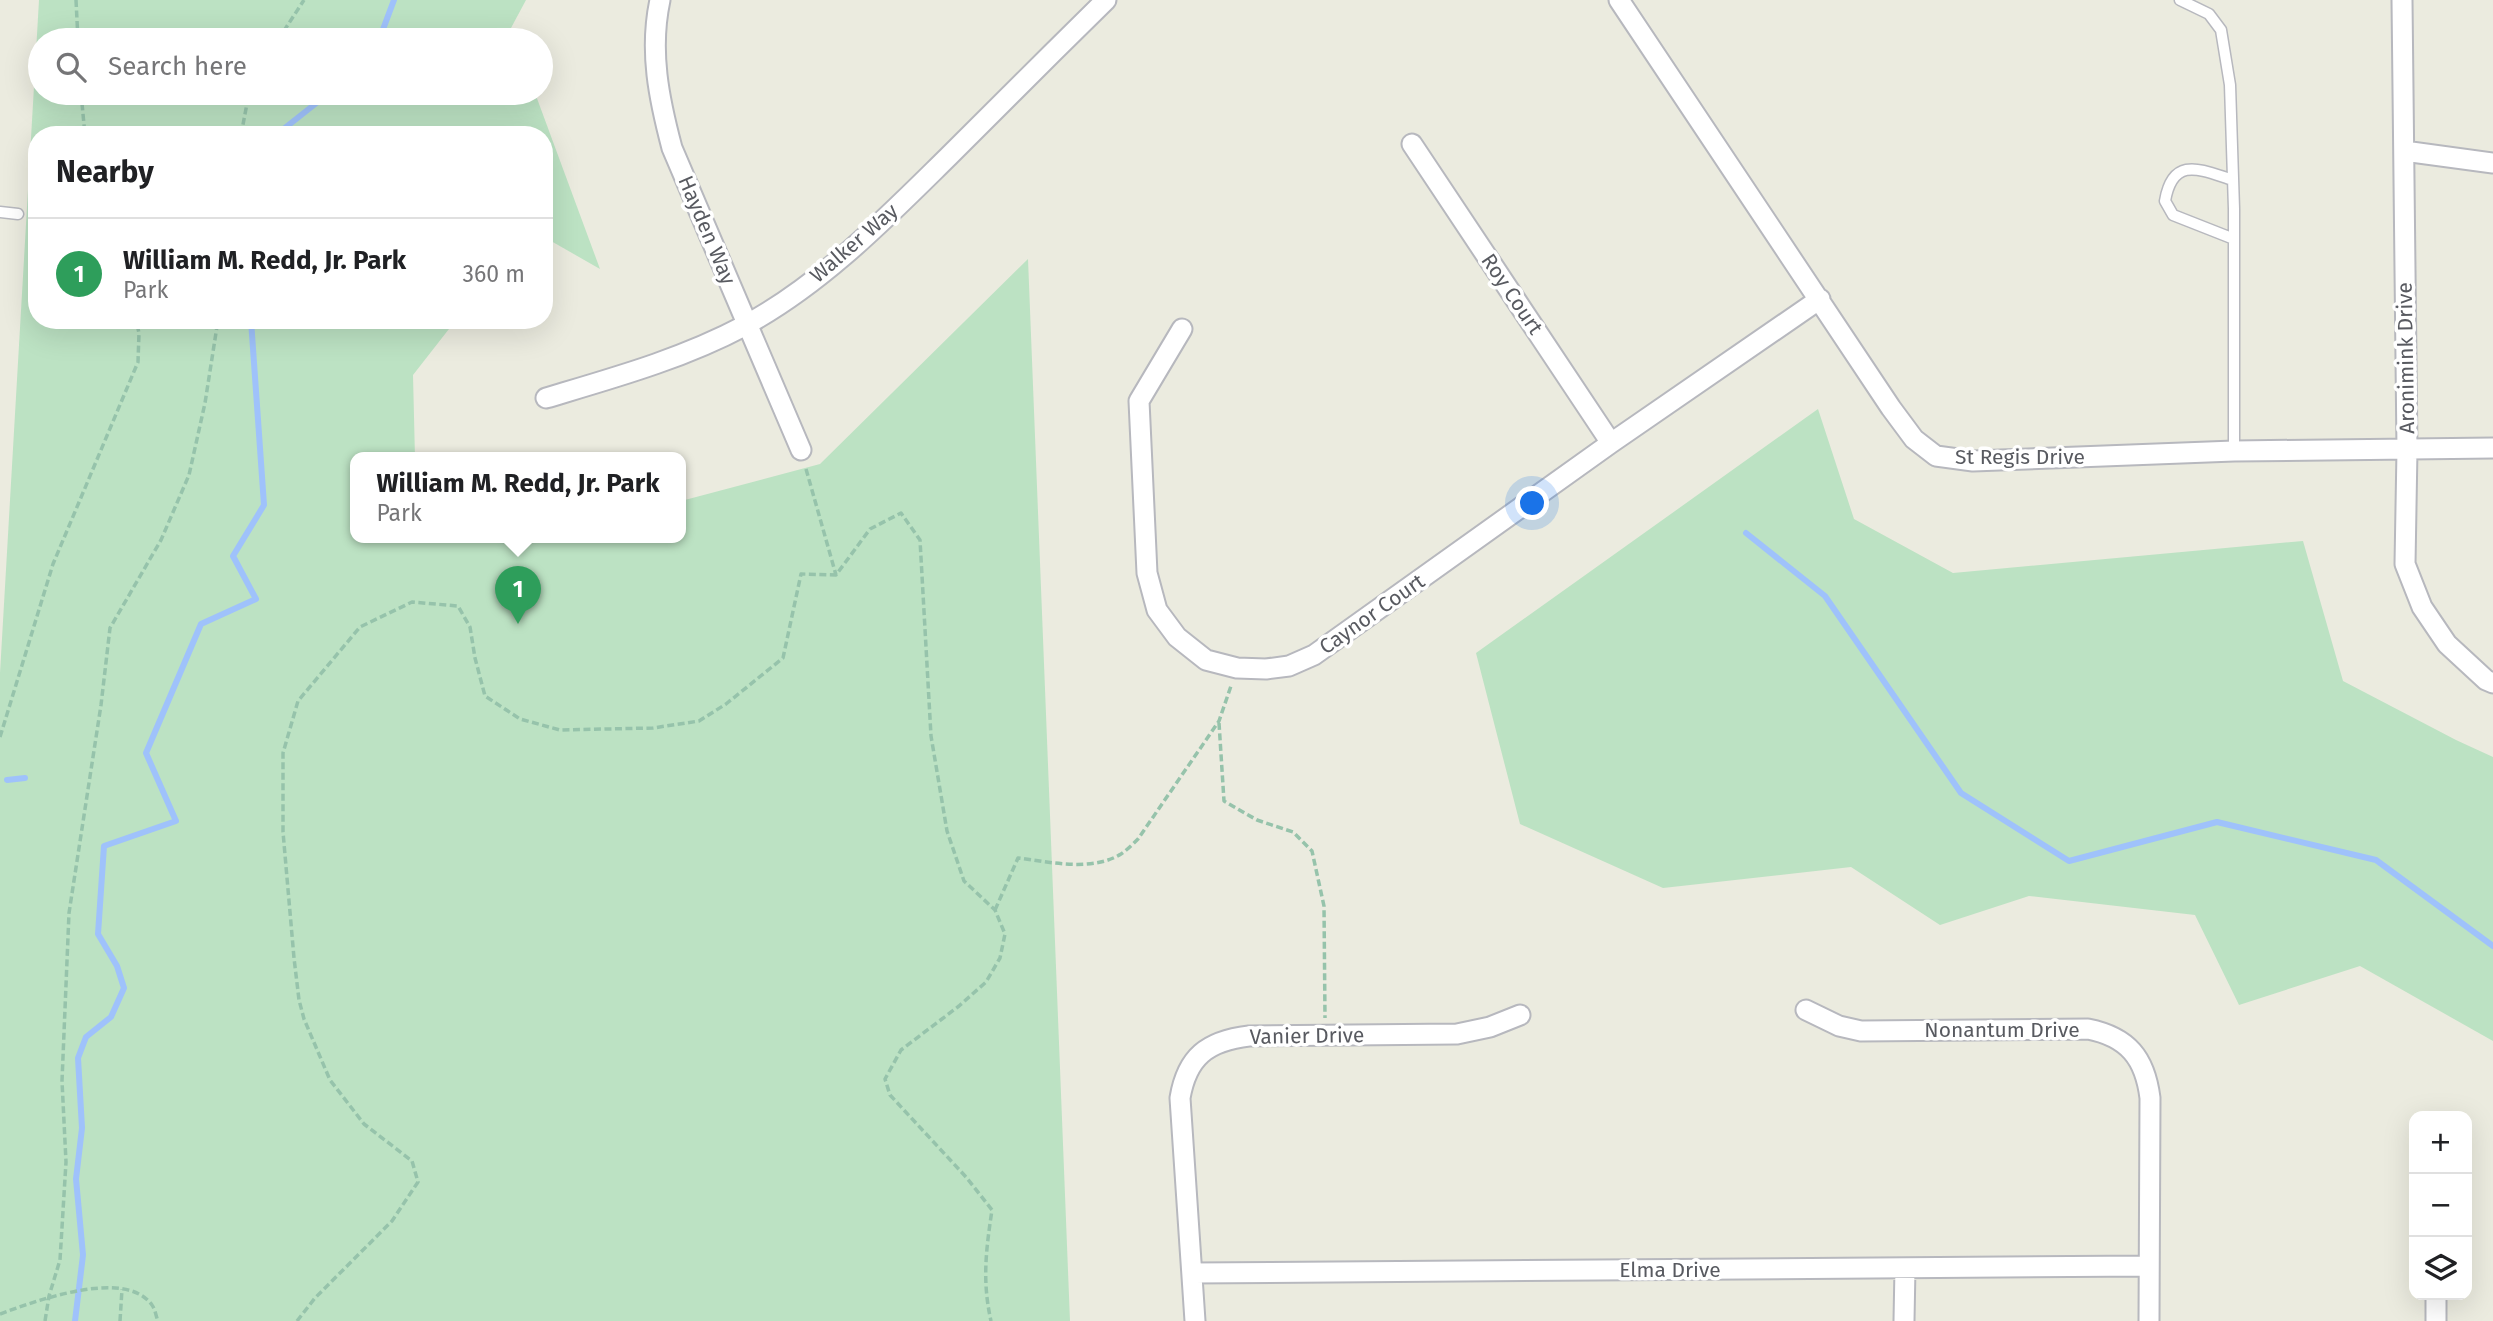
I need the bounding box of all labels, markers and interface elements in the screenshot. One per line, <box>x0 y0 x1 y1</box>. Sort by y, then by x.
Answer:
search box <box>28 28 553 105</box>
icon: search <box>52 48 90 86</box>
text: Search here <box>108 51 247 82</box>
text: Nearby <box>56 154 154 190</box>
street label: Hayden Way <box>672 172 742 289</box>
street label: Walker Way <box>805 197 904 288</box>
text: William M. Redd, Jr. Park <box>123 245 406 276</box>
street label: Roy Court <box>1476 249 1549 340</box>
text: 1 <box>74 260 84 288</box>
text: 360 m <box>463 260 525 288</box>
text: Park <box>123 276 168 304</box>
street label: Aronimink Drive <box>2392 282 2420 434</box>
street label: St Regis Drive <box>1955 444 2085 470</box>
popup <box>350 452 686 543</box>
text: William M. Redd, Jr. Park <box>376 468 660 499</box>
your location <box>1515 486 1549 520</box>
text: Park <box>376 499 422 527</box>
pin: 1 <box>495 566 541 624</box>
street label: Caynor Court <box>1314 568 1430 660</box>
street label: Nonantum Drive <box>1924 1017 2080 1043</box>
street label: Vanier Drive <box>1249 1022 1365 1050</box>
map controls <box>2409 1111 2472 1300</box>
button: + <box>2409 1111 2472 1174</box>
button: − <box>2409 1174 2472 1237</box>
button: layers <box>2409 1237 2472 1300</box>
street label: Elma Drive <box>1619 1257 1721 1283</box>

